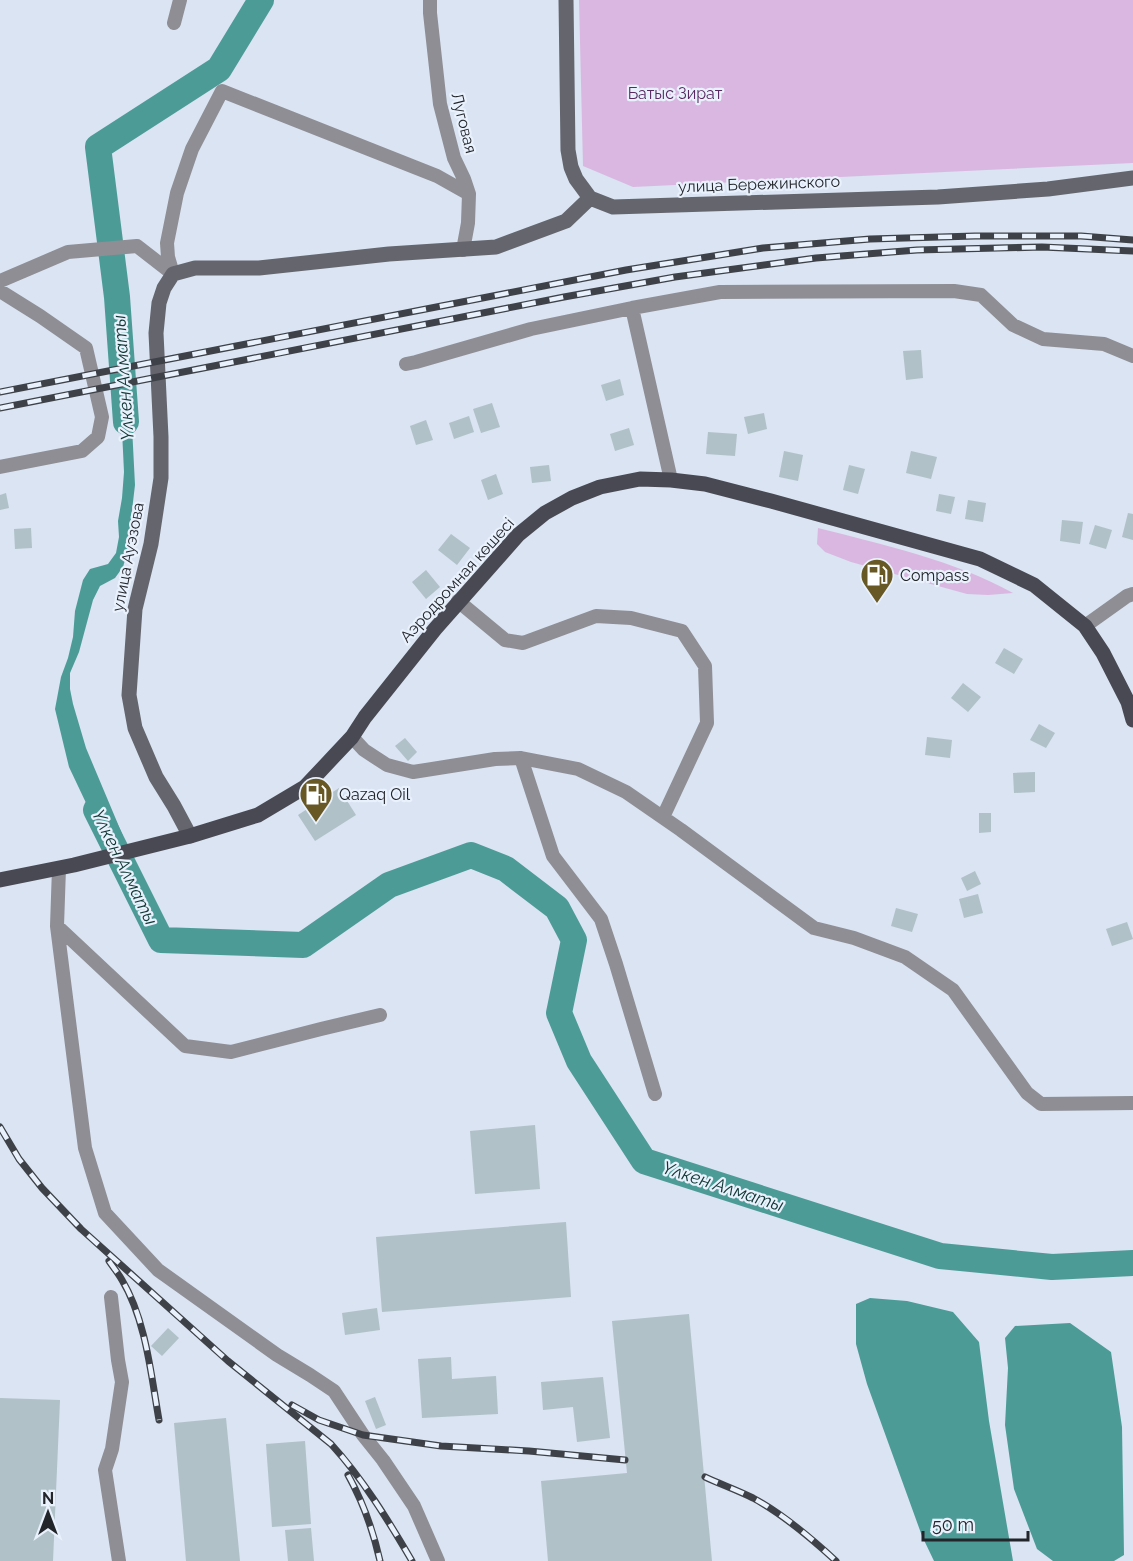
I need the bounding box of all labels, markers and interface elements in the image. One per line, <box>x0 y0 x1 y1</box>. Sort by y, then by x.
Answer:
park label: Батыс Зират <box>628 84 723 103</box>
street label: Луговая <box>447 91 481 155</box>
street label: улица Бережинского <box>678 172 840 196</box>
water label: Үлкен Алматы <box>108 314 138 442</box>
street label: улица Ауэзова <box>108 501 148 613</box>
street label: Аэродромная көшесі <box>396 514 518 646</box>
fuel station icon: Compass <box>859 557 895 604</box>
place label: Compass <box>900 566 970 585</box>
fuel station icon: Qazaq Oil <box>298 776 334 823</box>
place label: Qazaq Oil <box>339 785 411 804</box>
water label: Үлкен Алматы <box>88 806 162 928</box>
water label: Үлкен Алматы <box>660 1157 786 1215</box>
north arrow <box>18 1483 78 1543</box>
text: N <box>42 1489 54 1508</box>
scale bar <box>923 1504 1028 1542</box>
text: 50 m <box>932 1514 974 1535</box>

